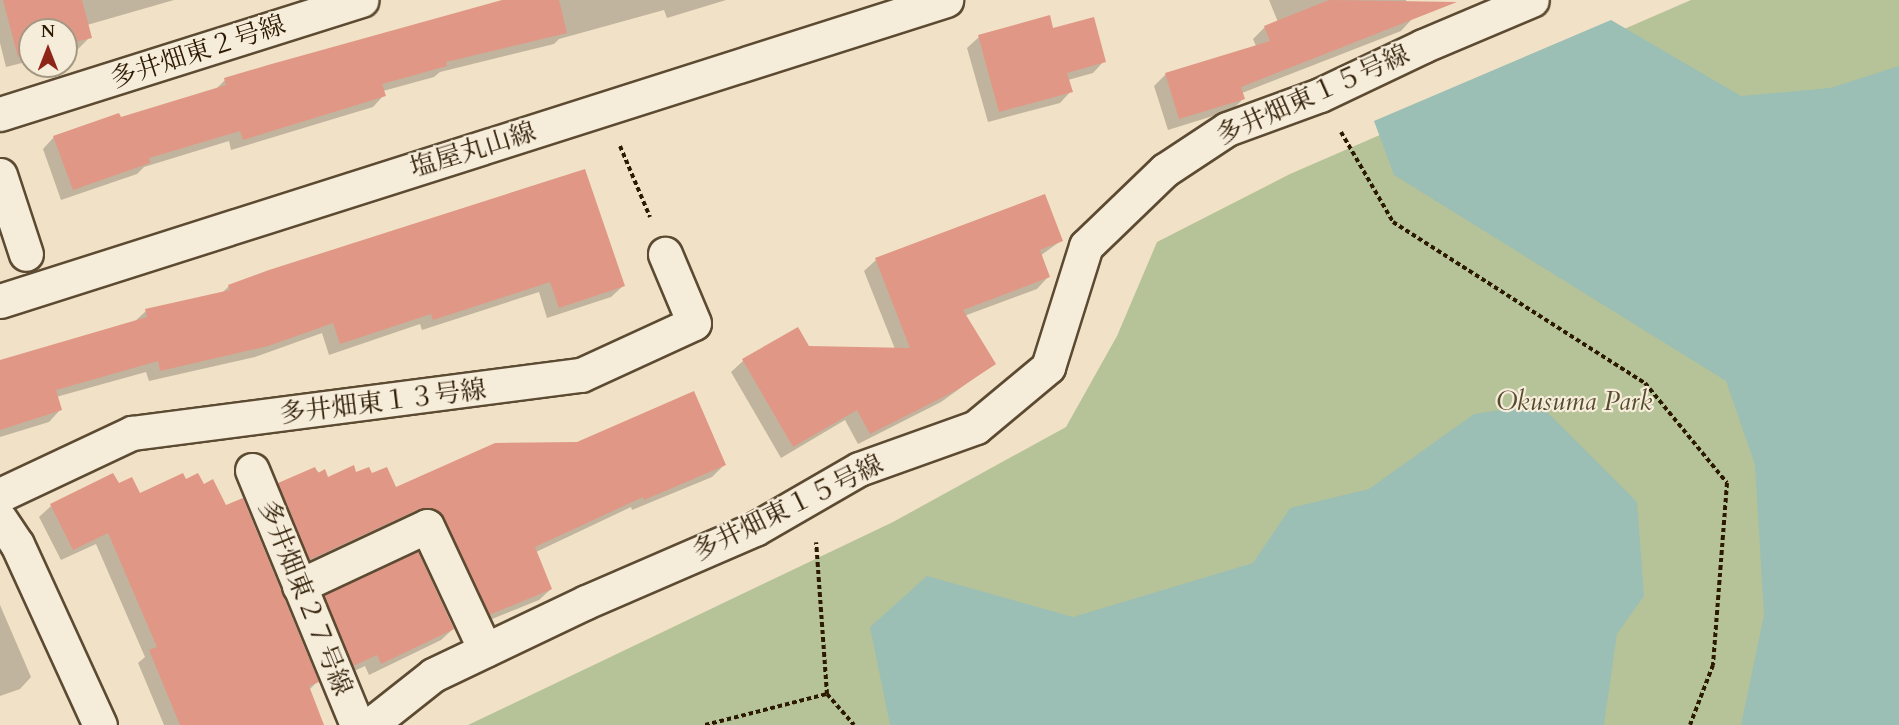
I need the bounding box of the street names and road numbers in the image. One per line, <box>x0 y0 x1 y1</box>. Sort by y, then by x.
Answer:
street label: 多井畑東２号線 <box>107 9 289 95</box>
street label: 多井畑東１５号線 <box>1212 38 1414 152</box>
street label: 塩屋丸山線 <box>406 116 540 184</box>
street label: 多井畑東１３号線 <box>278 374 488 430</box>
street label: 多井畑東１５号線 <box>688 448 888 568</box>
street label: 多井畑東２７号線 <box>252 496 358 700</box>

